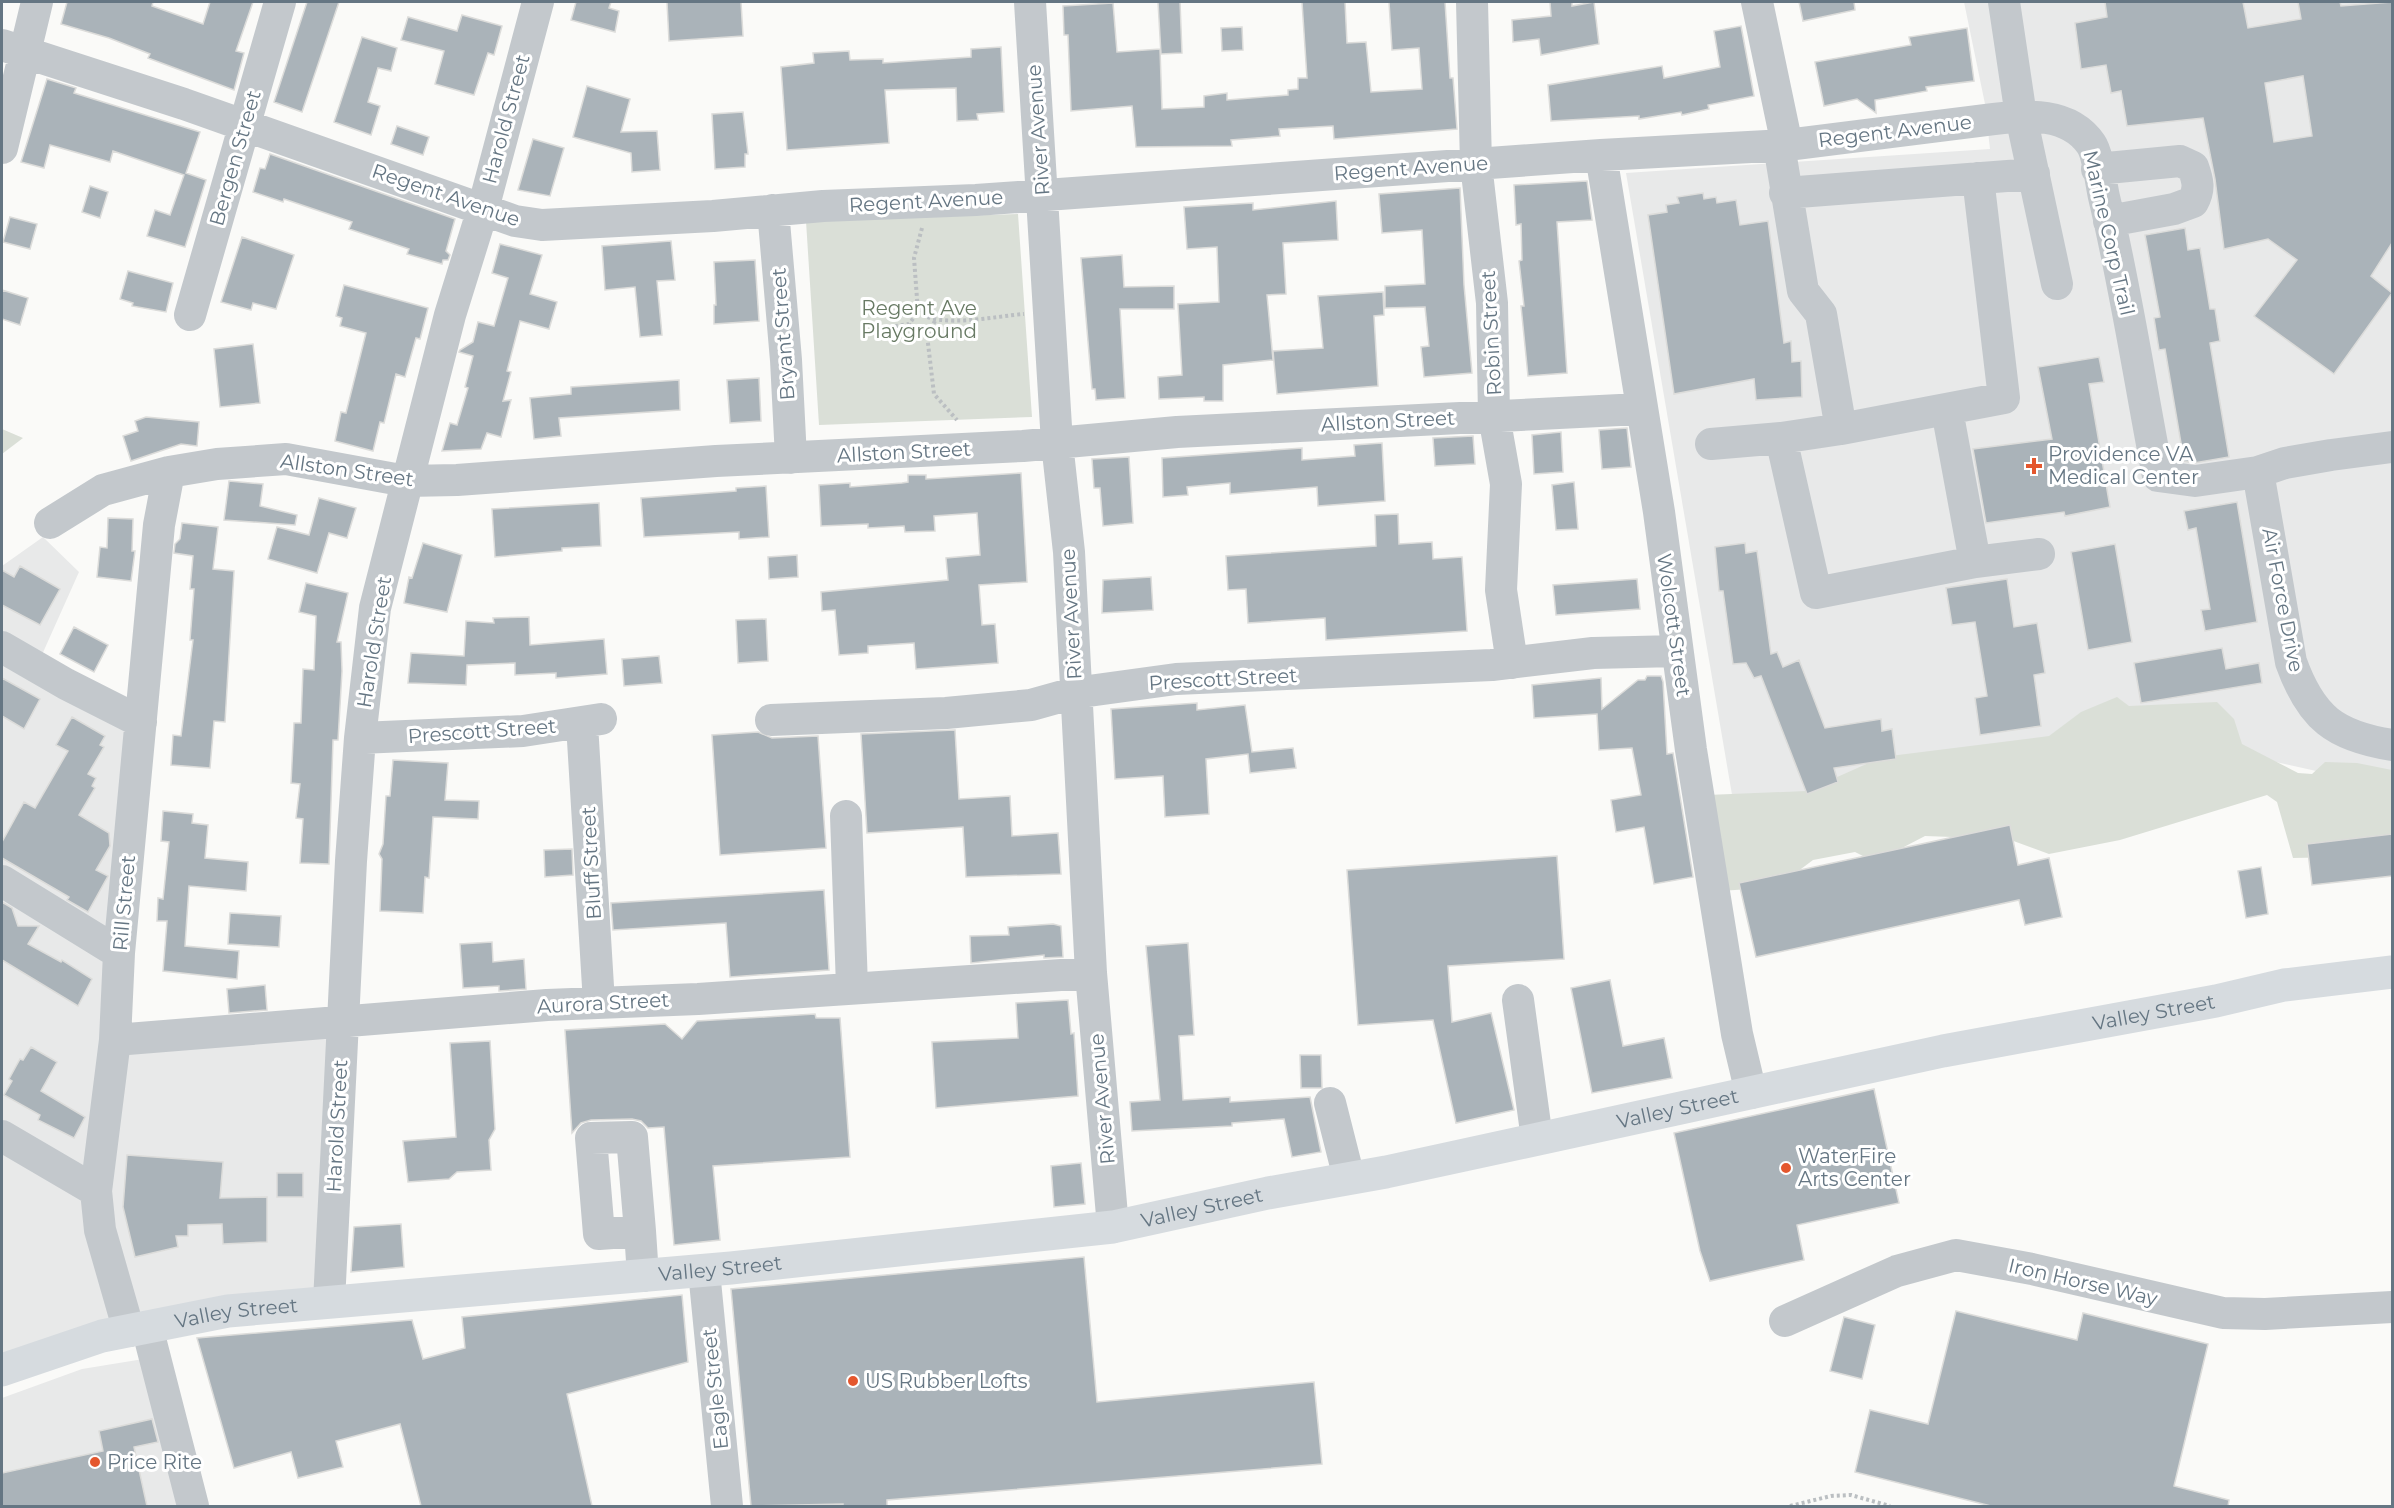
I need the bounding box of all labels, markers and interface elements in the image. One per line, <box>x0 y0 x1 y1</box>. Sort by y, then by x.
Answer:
street label: Harold Street <box>477 52 535 186</box>
street label: River Avenue <box>1021 64 1055 196</box>
street label: Bergen Street <box>204 87 266 229</box>
street label: Regent Avenue <box>1817 110 1973 152</box>
street label: Marine Corp Trail <box>2078 148 2140 318</box>
street label: Regent Avenue <box>1333 151 1489 185</box>
street label: Regent Avenue <box>369 158 523 232</box>
street label: Regent Avenue <box>848 185 1004 217</box>
street label: Bryant Street <box>766 267 800 401</box>
street label: Robin Street <box>1476 270 1506 396</box>
park label: Regent Ave Playground <box>861 296 977 343</box>
street label: Allston Street <box>1320 406 1456 436</box>
street label: Allston Street <box>836 437 972 467</box>
place label: Providence VA Medical Center <box>2048 442 2199 489</box>
street label: Allston Street <box>279 449 415 491</box>
marker: Providence VA Medical Center <box>2025 457 2043 475</box>
street label: Air Force Drive <box>2257 526 2309 674</box>
street label: River Avenue <box>1056 548 1086 680</box>
street label: Wolcott Street <box>1652 552 1696 698</box>
street label: Harold Street <box>352 574 396 710</box>
street label: Prescott Street <box>1148 663 1298 695</box>
street label: Prescott Street <box>407 714 557 748</box>
street label: Bluff Street <box>576 806 606 920</box>
street label: Rill Street <box>108 854 140 952</box>
street label: Aurora Street <box>536 988 670 1018</box>
street label: Valley Street <box>2091 989 2217 1035</box>
street label: River Avenue <box>1084 1033 1120 1165</box>
street label: Harold Street <box>322 1059 352 1193</box>
street label: Valley Street <box>1614 1084 1741 1134</box>
place label: WaterFire Arts Center <box>1798 1144 1911 1191</box>
marker: WaterFire Arts Center <box>1779 1161 1793 1175</box>
street label: Valley Street <box>1139 1183 1265 1233</box>
street label: Valley Street <box>657 1251 783 1286</box>
street label: Iron Horse Way <box>2006 1253 2160 1311</box>
street label: Valley Street <box>173 1293 299 1333</box>
street label: Eagle Street <box>697 1327 733 1451</box>
place label: US Rubber Lofts <box>865 1369 1028 1393</box>
marker: US Rubber Lofts <box>846 1374 860 1388</box>
place label: Price Rite <box>107 1450 202 1474</box>
marker: Price Rite <box>88 1455 102 1469</box>

